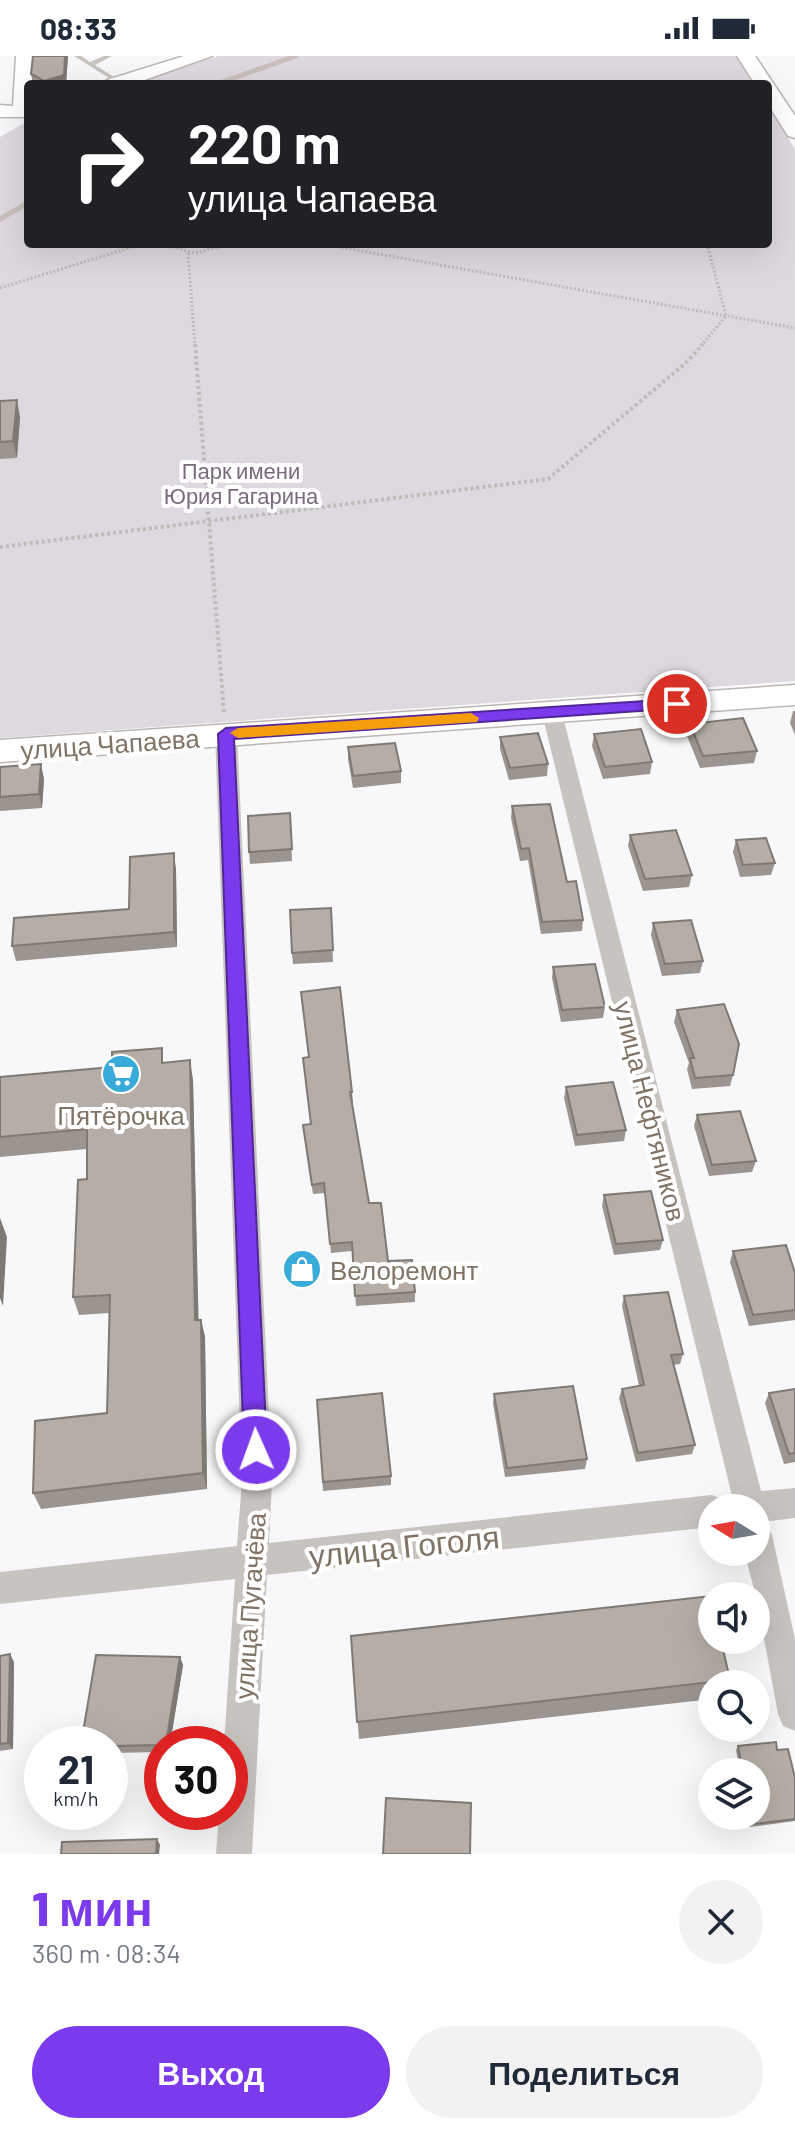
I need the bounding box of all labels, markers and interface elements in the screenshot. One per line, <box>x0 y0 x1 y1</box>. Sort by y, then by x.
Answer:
text: 08:33 <box>40 10 117 46</box>
text: 220 m <box>188 108 341 175</box>
icon: right <box>56 112 160 216</box>
text: улица Чапаева <box>188 176 436 219</box>
park label: Парк имени Юрия Гагарина <box>164 457 319 509</box>
pin <box>643 670 711 738</box>
icon: arrive <box>655 682 699 726</box>
street label: улица Чапаева <box>19 721 201 765</box>
street label: улица Нефтяников <box>609 998 693 1224</box>
supermarket icon: Пятёрочка <box>100 1053 142 1095</box>
place label: Пятёрочка <box>57 1099 185 1130</box>
shop icon: Велоремонт <box>281 1248 323 1290</box>
place label: Велоремонт <box>330 1254 478 1285</box>
position arrow <box>214 1408 298 1492</box>
north arrow <box>698 1494 770 1566</box>
map controls <box>698 1494 770 1830</box>
street label: улица Пугачёва <box>227 1511 271 1700</box>
street label: улица Гоголя <box>307 1516 501 1575</box>
button: sound <box>698 1582 770 1654</box>
button: search <box>698 1670 770 1742</box>
speed limit sign: 30 <box>144 1726 248 1830</box>
text: 21 <box>58 1744 94 1792</box>
button: layers <box>698 1758 770 1830</box>
text: km/h <box>53 1786 99 1810</box>
text: 1 мин <box>32 1878 153 1936</box>
button: close <box>679 1880 763 1964</box>
text: 360 m · 08:34 <box>32 1937 181 1968</box>
button: Выход <box>32 2026 390 2118</box>
button: Поделиться <box>406 2026 763 2118</box>

